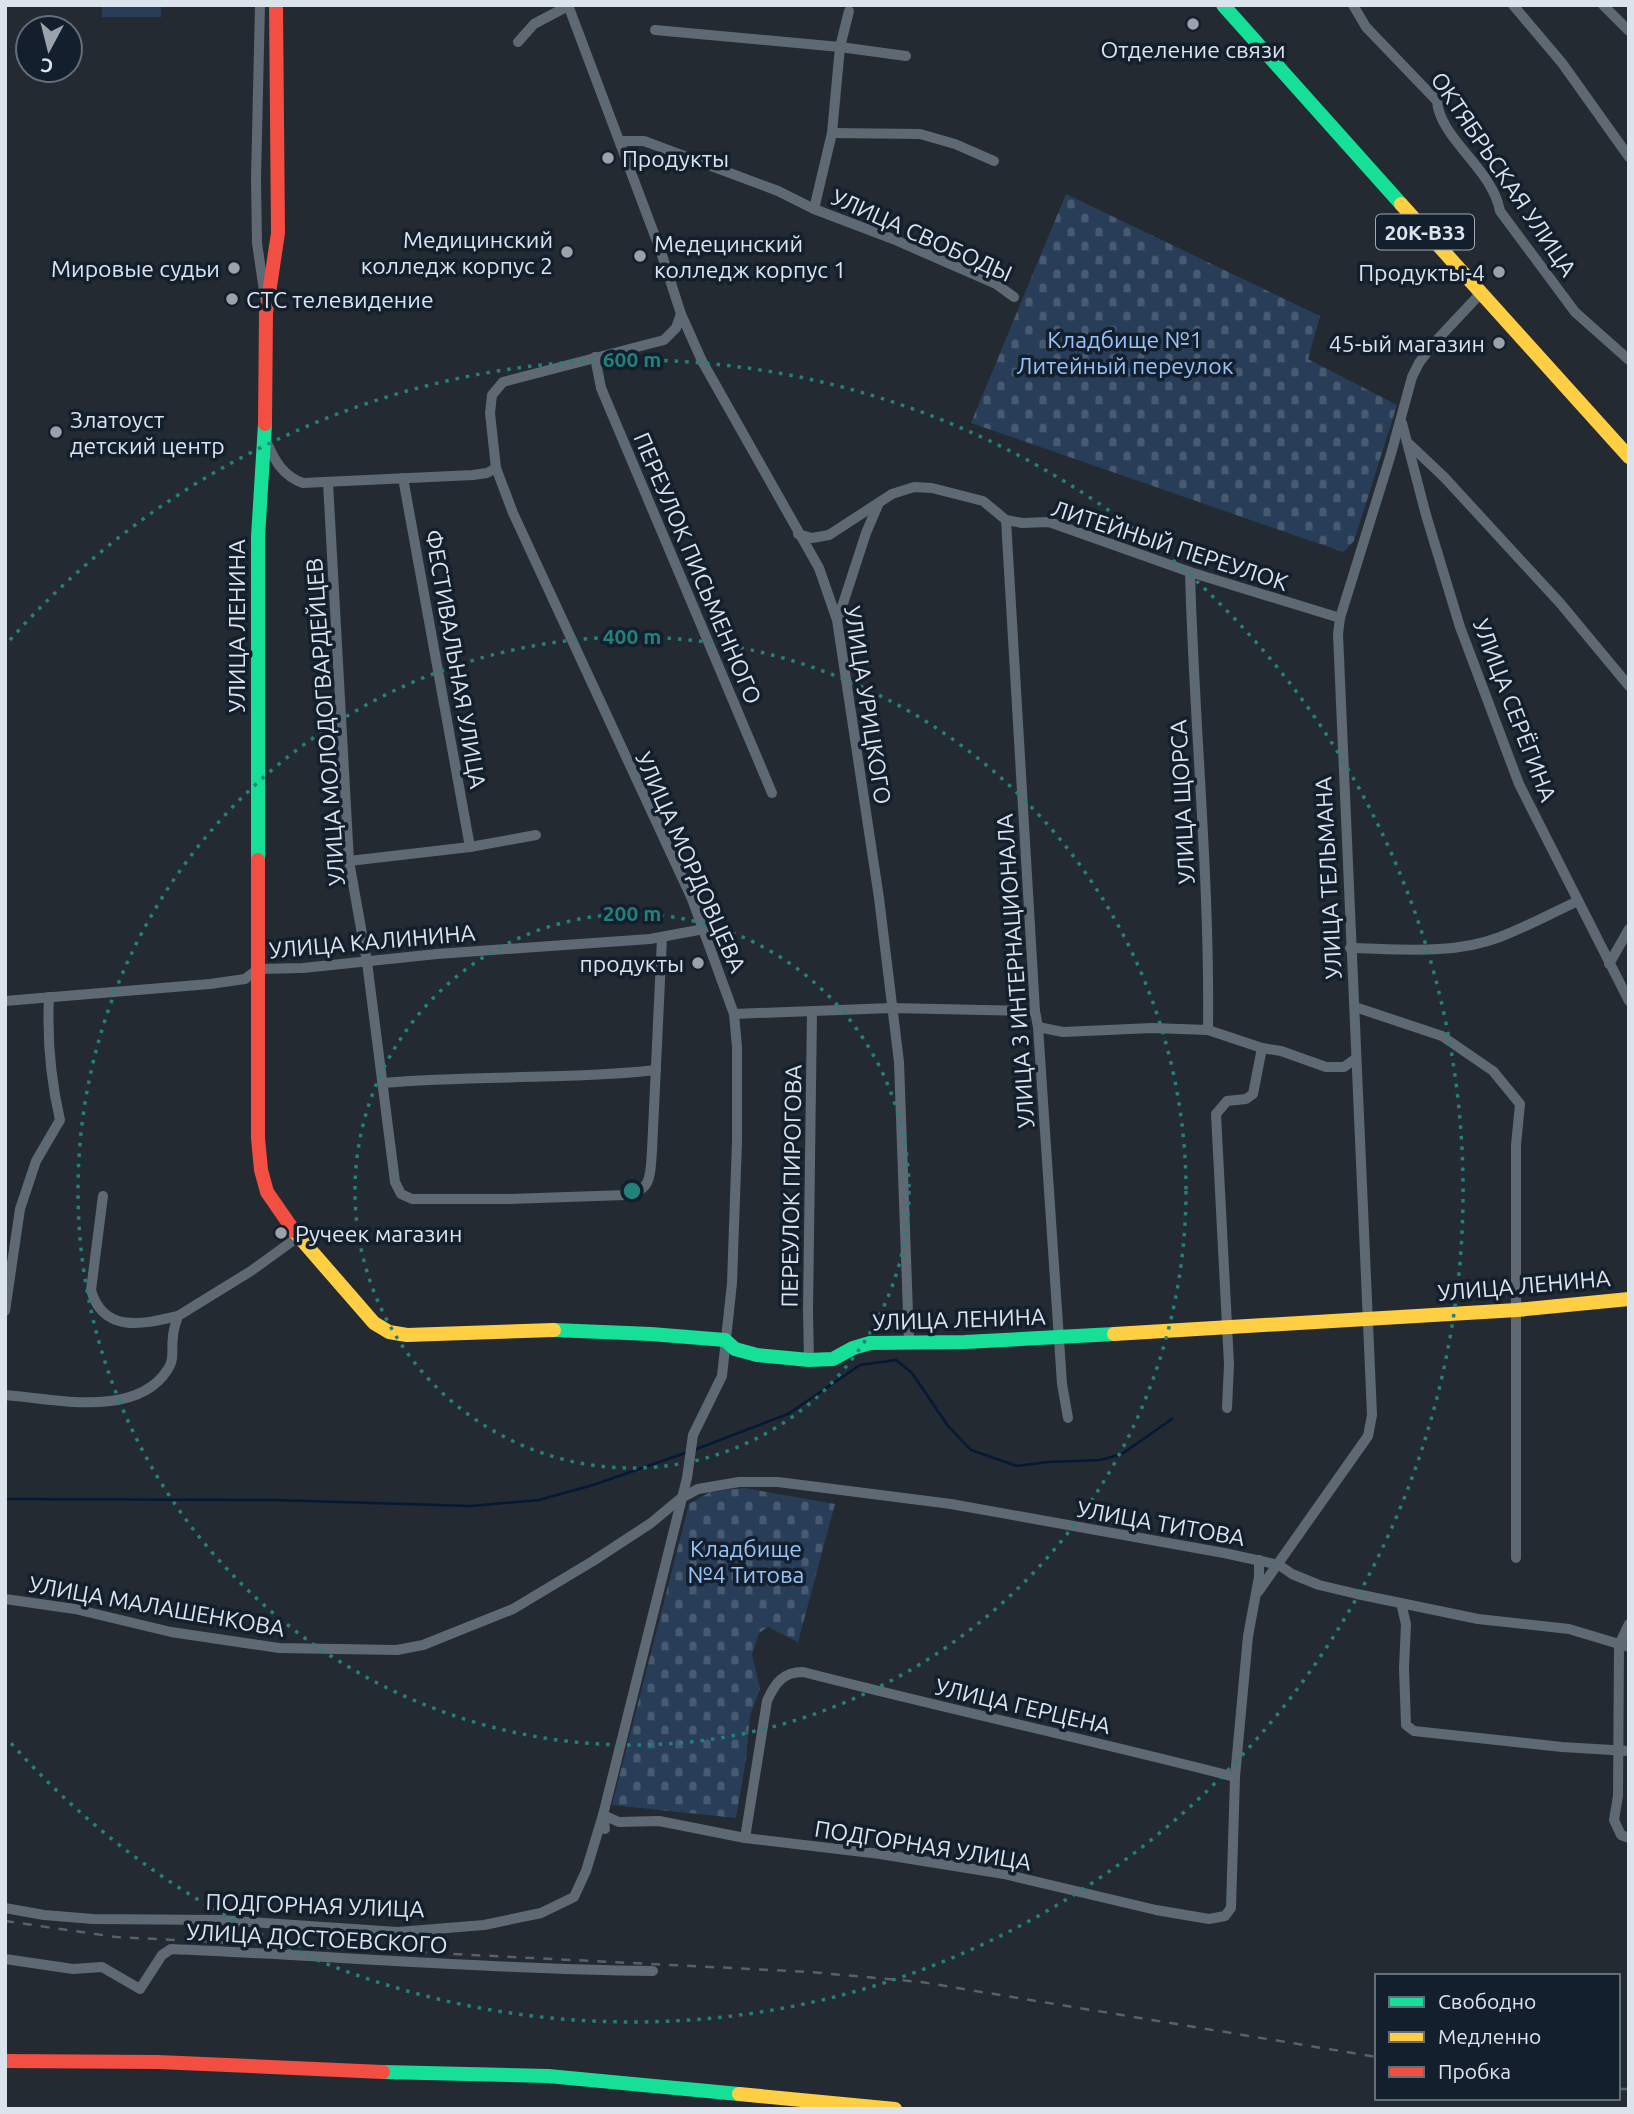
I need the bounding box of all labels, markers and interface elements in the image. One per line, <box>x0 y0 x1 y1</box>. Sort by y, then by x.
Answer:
north arrow <box>14 14 84 84</box>
marker: Отделение связи <box>1185 16 1201 32</box>
place label: Отделение связи <box>1100 37 1286 62</box>
text: С <box>40 54 54 78</box>
street label: ОКТЯБРЬСКАЯ УЛИЦА <box>1426 67 1582 281</box>
place label: Продукты <box>622 146 729 171</box>
marker: Продукты <box>600 150 616 166</box>
street label: УЛИЦА СВОБОДЫ <box>828 184 1016 286</box>
road number: 20К-В33 <box>1376 215 1474 250</box>
place label: Медицинский колледж корпус 2 <box>361 227 553 278</box>
place label: Медецинский колледж корпус 1 <box>654 231 846 282</box>
marker: Медицинский колледж корпус 2 <box>559 244 575 260</box>
marker: Медецинский колледж корпус 1 <box>632 248 648 264</box>
place label: Мировые судьи <box>51 256 220 281</box>
marker: Мировые судьи <box>226 260 242 276</box>
place label: Продукты-4 <box>1358 260 1485 285</box>
marker: Продукты-4 <box>1491 264 1507 280</box>
place label: СТС телевидение <box>246 287 434 312</box>
marker: СТС телевидение <box>224 291 240 307</box>
park label: Кладбище №1 Литейный переулок <box>1017 327 1234 378</box>
place label: 45-ый магазин <box>1329 331 1485 356</box>
marker: 45-ый магазин <box>1491 335 1507 351</box>
text: 600 m <box>603 347 661 371</box>
place label: Златоуст детский центр <box>70 407 225 458</box>
marker: Златоуст детский центр <box>48 424 64 440</box>
street label: ПЕРЕУЛОК ПИСЬМЕННОГО <box>629 428 767 708</box>
street label: ЛИТЕЙНЫЙ ПЕРЕУЛОК <box>1049 495 1291 595</box>
street label: ФЕСТИВАЛЬНАЯ УЛИЦА <box>421 528 491 790</box>
street label: УЛИЦА ЛЕНИНА <box>224 539 249 713</box>
street label: УЛИЦА МОЛОДОГВАРДЕЙЦЕВ <box>301 557 349 887</box>
street label: УЛИЦА УРИЦКОГО <box>840 604 896 806</box>
street label: УЛИЦА СЕРЁГИНА <box>1469 615 1561 805</box>
text: 400 m <box>603 624 661 648</box>
street label: УЛИЦА ЩОРСА <box>1165 719 1199 885</box>
street label: УЛИЦА МОРДОВЦЕВА <box>631 748 751 976</box>
street label: УЛИЦА ТЕЛЬМАНА <box>1310 776 1346 980</box>
street label: УЛИЦА 3 ИНТЕРНАЦИОНАЛА <box>992 813 1038 1129</box>
text: 200 m <box>603 901 661 925</box>
street label: УЛИЦА КАЛИНИНА <box>268 920 476 962</box>
place label: продукты <box>580 951 684 976</box>
marker: продукты <box>690 955 706 971</box>
street label: ПЕРЕУЛОК ПИРОГОВА <box>776 1064 806 1308</box>
centre of rings <box>620 1179 644 1203</box>
place label: Ручеек магазин <box>295 1221 462 1246</box>
marker: Ручеек магазин <box>273 1225 289 1241</box>
street label: УЛИЦА ЛЕНИНА <box>1437 1265 1611 1305</box>
street label: УЛИЦА ЛЕНИНА <box>872 1303 1046 1335</box>
street label: УЛИЦА ТИТОВА <box>1075 1496 1247 1550</box>
park label: Кладбище №4 Титова <box>688 1536 804 1587</box>
street label: УЛИЦА МАЛАШЕНКОВА <box>27 1571 287 1641</box>
street label: УЛИЦА ГЕРЦЕНА <box>933 1674 1113 1738</box>
street label: ПОДГОРНАЯ УЛИЦА <box>813 1816 1033 1874</box>
street label: ПОДГОРНАЯ УЛИЦА <box>205 1889 425 1921</box>
street label: УЛИЦА ДОСТОЕВСКОГО <box>186 1919 448 1957</box>
legend <box>1375 1974 1620 2100</box>
text: Свободно <box>1438 1989 1536 2013</box>
text: Медленно <box>1438 2024 1541 2048</box>
text: Пробка <box>1438 2059 1511 2083</box>

